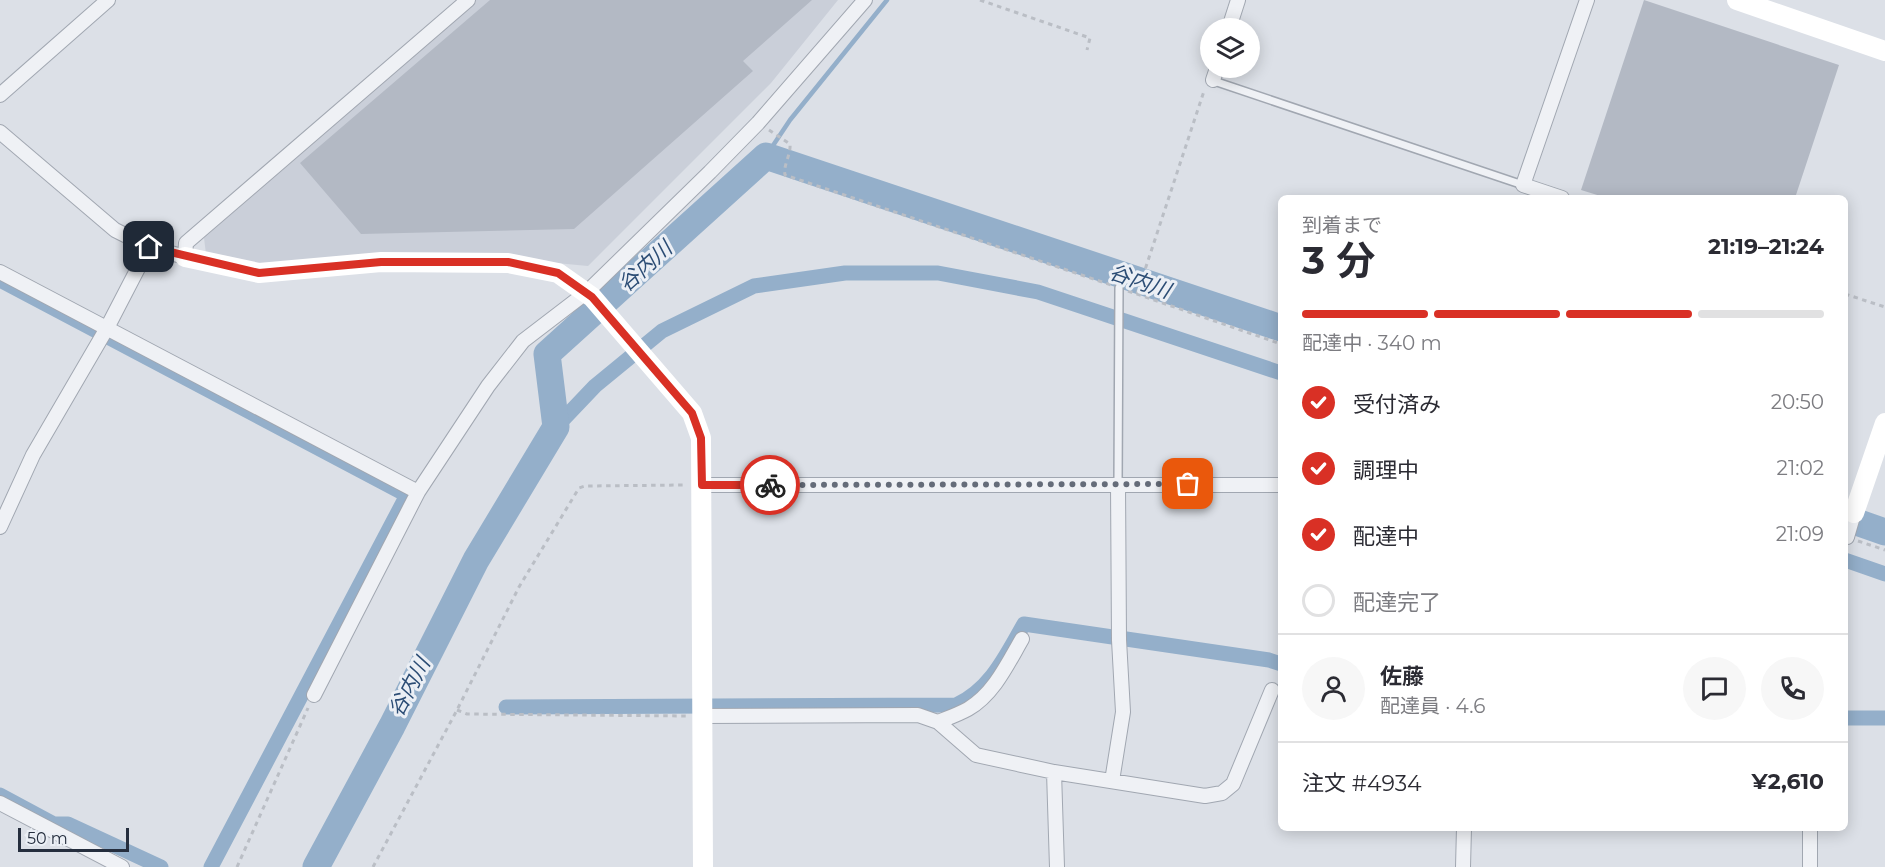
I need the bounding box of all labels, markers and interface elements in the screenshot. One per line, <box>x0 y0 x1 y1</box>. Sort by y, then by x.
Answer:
map controls <box>1200 18 1260 78</box>
button: layers <box>1200 18 1260 78</box>
text: 到着まで <box>1302 213 1382 237</box>
pin <box>123 221 174 272</box>
icon: home <box>132 230 165 263</box>
text: 21:19–21:24 <box>1708 233 1824 260</box>
water label: 谷内川 <box>613 234 678 296</box>
text: 3 分 <box>1302 236 1375 284</box>
water label: 谷内川 <box>1106 259 1176 304</box>
text: 配達中 · 340 m <box>1302 331 1442 355</box>
icon: check <box>1302 386 1335 419</box>
text: 20:50 <box>1771 390 1824 414</box>
text: 受付済み <box>1353 391 1441 418</box>
icon: check <box>1302 452 1335 485</box>
courier <box>740 455 800 515</box>
text: 21:02 <box>1777 456 1824 480</box>
text: 調理中 <box>1353 457 1419 484</box>
pin <box>1162 458 1213 509</box>
icon: bag <box>1171 467 1204 500</box>
icon: bike <box>754 469 787 502</box>
icon: check <box>1302 518 1335 551</box>
text: 21:09 <box>1776 522 1824 546</box>
text: 配達中 <box>1353 523 1419 550</box>
text: 配達完了 <box>1353 589 1441 616</box>
water label: 谷内川 <box>383 652 436 721</box>
button: person <box>1302 657 1365 720</box>
button: chat <box>1683 657 1746 720</box>
button: phone <box>1761 657 1824 720</box>
text: 佐藤 <box>1380 663 1424 690</box>
text: 配達員 · 4.6 <box>1380 694 1485 718</box>
text: ¥2,610 <box>1752 768 1824 795</box>
text: 注文 #4934 <box>1302 770 1422 797</box>
scale bar <box>18 825 129 852</box>
text: 50 m <box>27 829 68 848</box>

